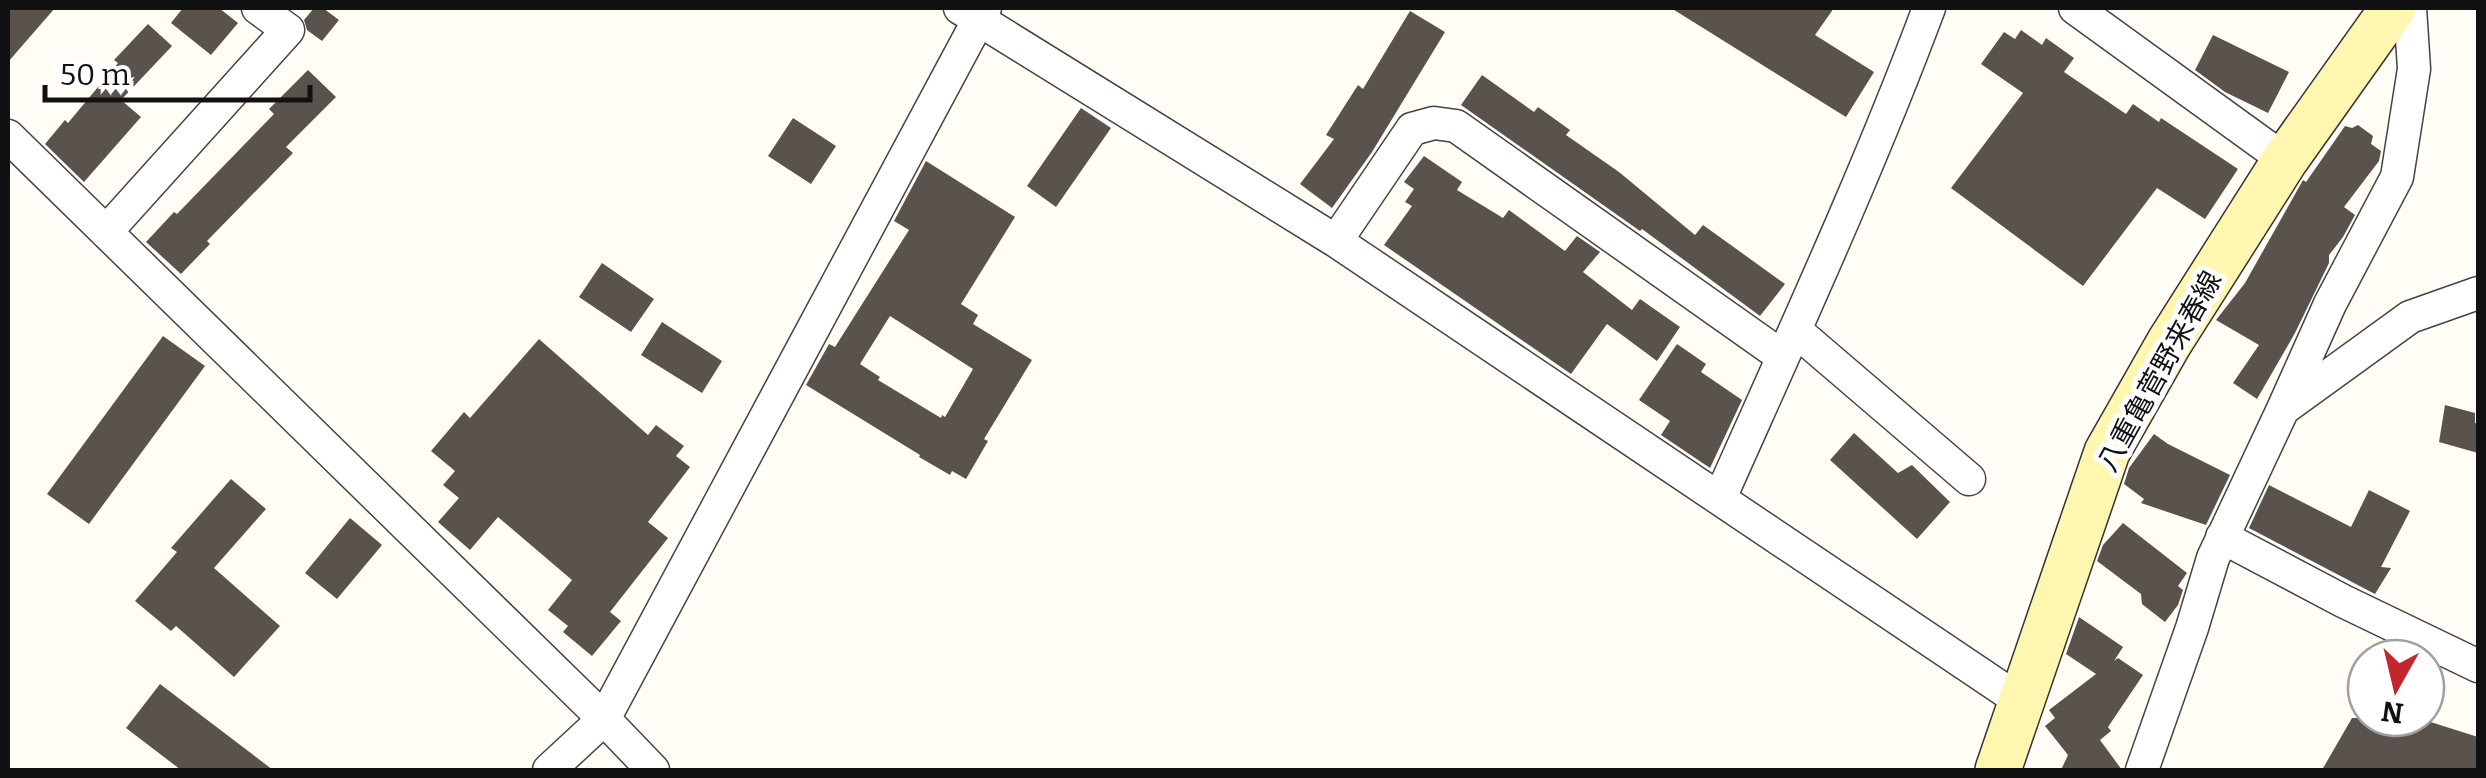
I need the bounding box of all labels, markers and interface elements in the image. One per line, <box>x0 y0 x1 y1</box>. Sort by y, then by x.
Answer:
scale bar <box>45 40 310 102</box>
text: 50 m <box>60 57 130 93</box>
street label: 八重亀菅野来春線 <box>2091 265 2228 477</box>
north arrow <box>2346 638 2446 738</box>
text: N <box>2380 694 2406 730</box>

